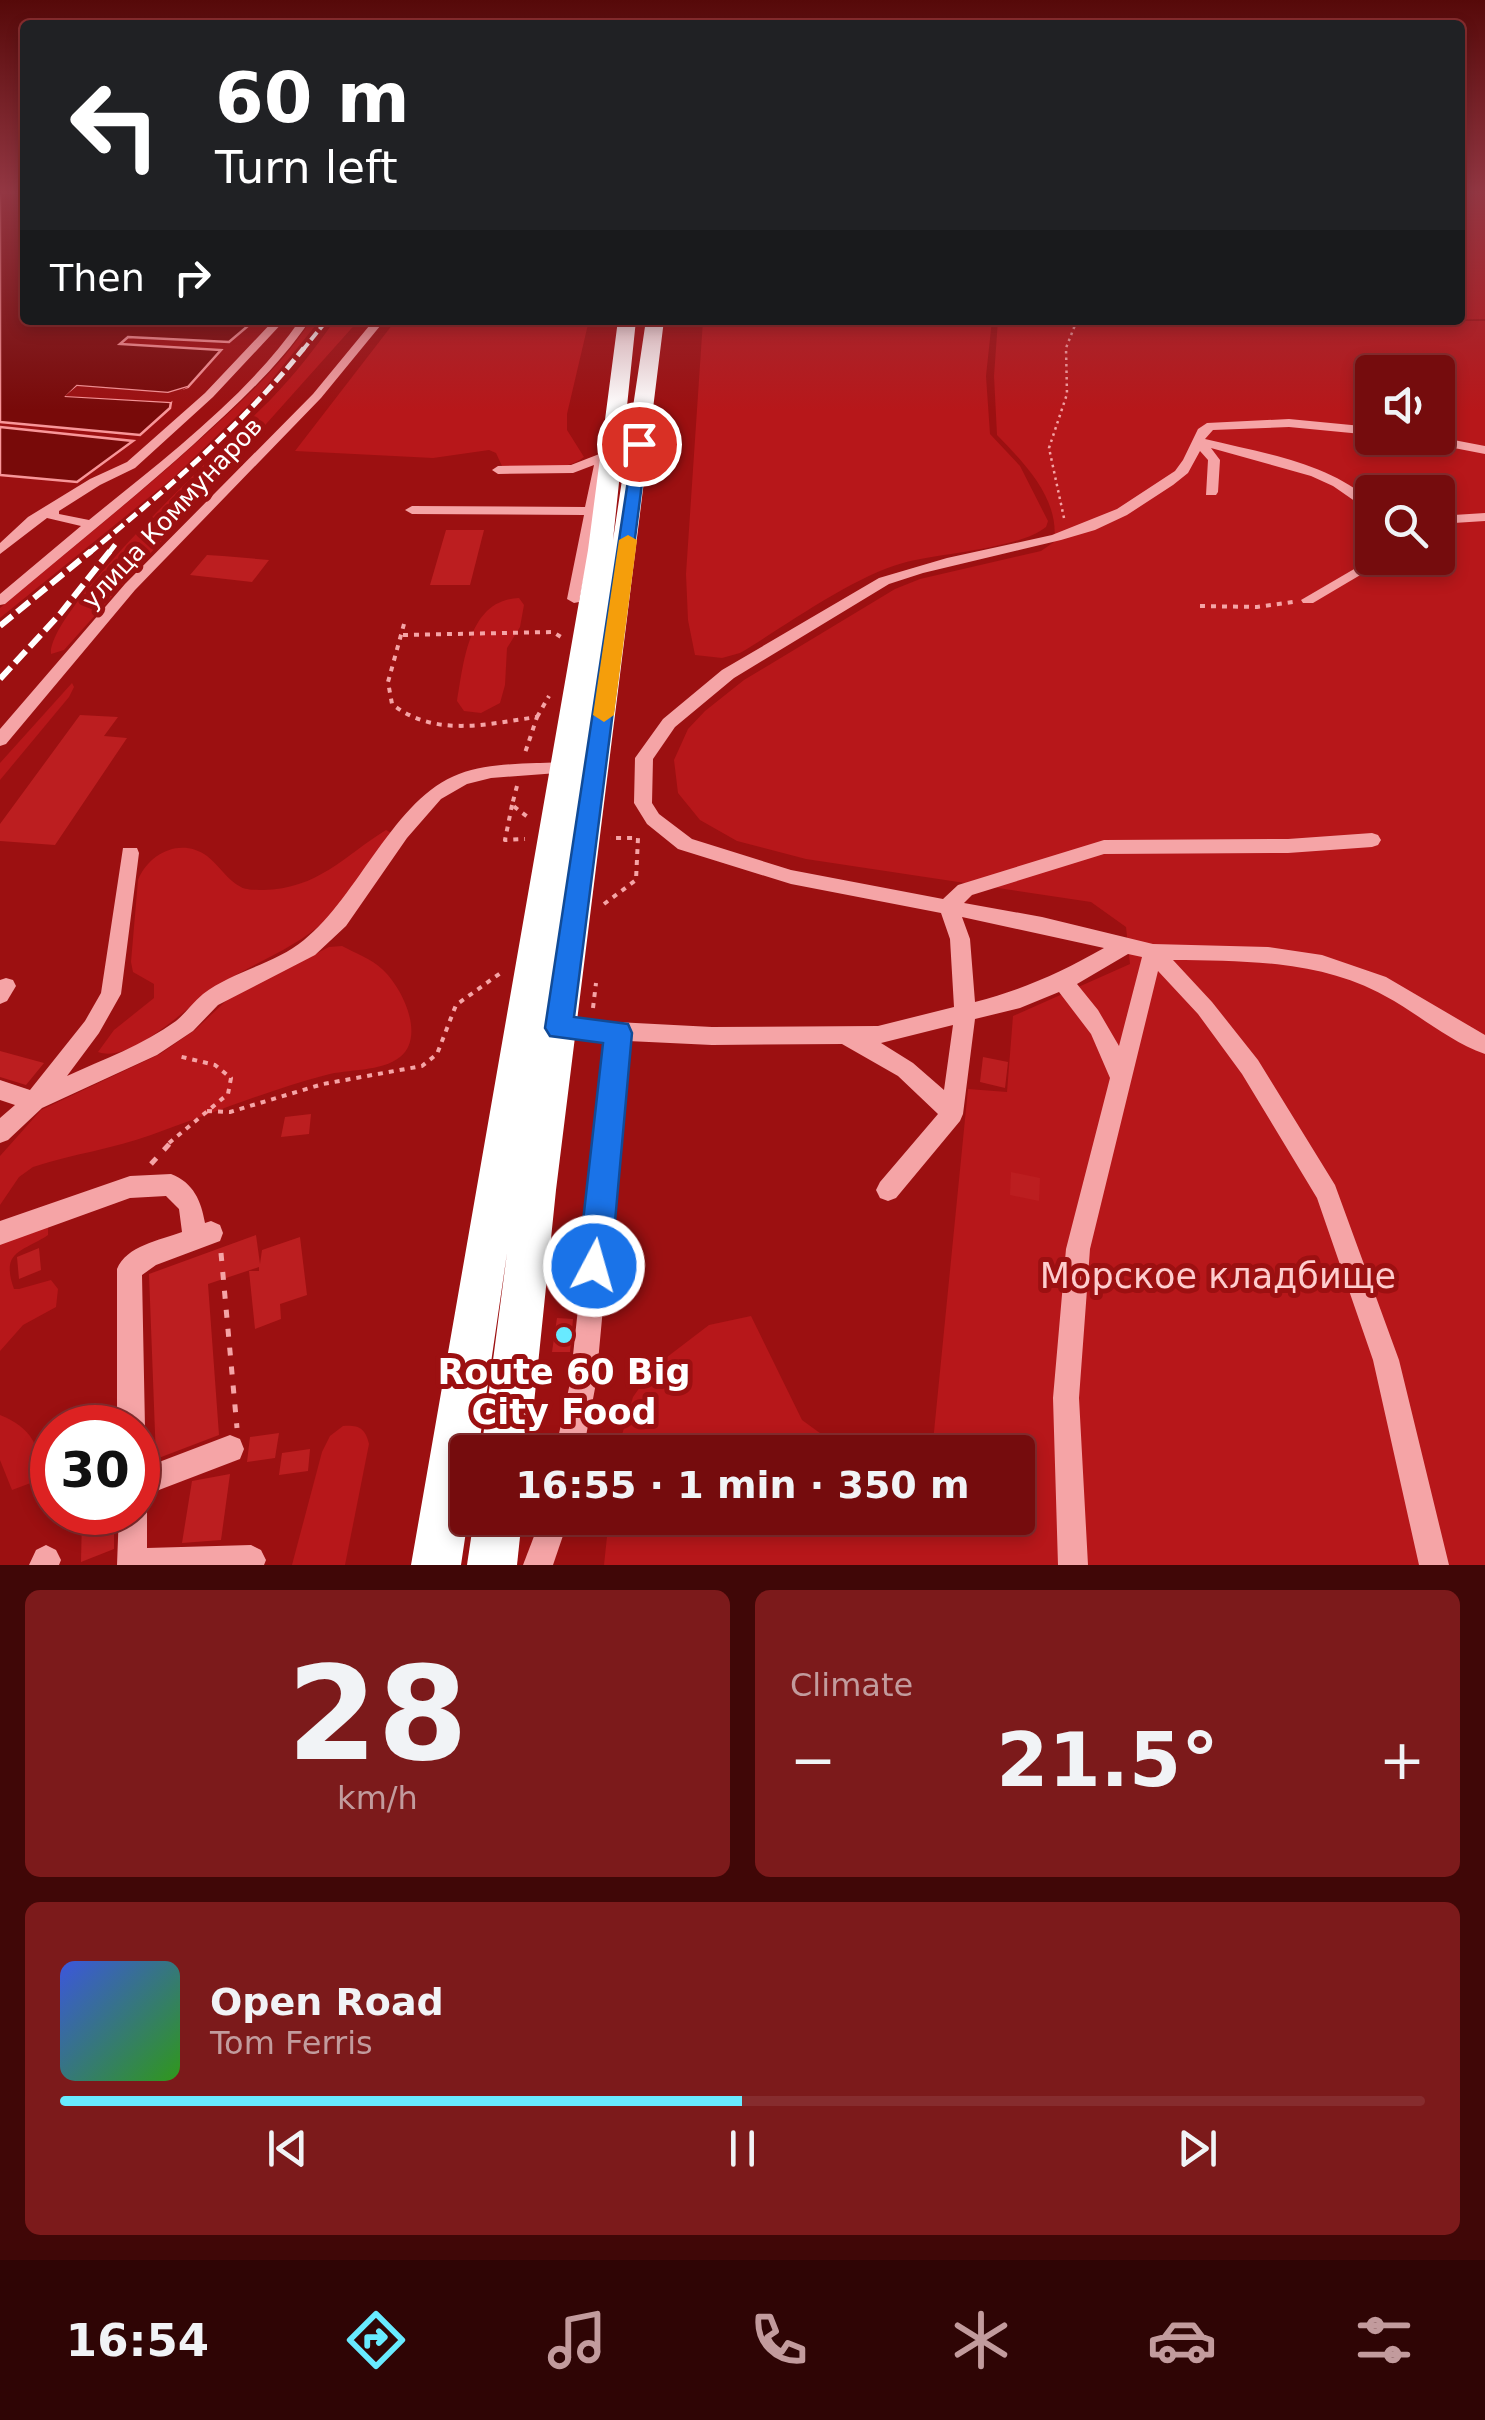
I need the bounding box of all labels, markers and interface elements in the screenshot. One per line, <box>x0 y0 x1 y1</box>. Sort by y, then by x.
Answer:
text: 60 m <box>215 57 410 139</box>
icon: left <box>50 60 180 190</box>
text: Turn left <box>215 141 398 194</box>
icon: right <box>165 250 220 305</box>
text: Then <box>50 256 145 300</box>
map controls <box>1355 355 1455 575</box>
button: sound <box>1355 355 1455 455</box>
pin <box>597 402 682 487</box>
street label: улица Коммунаров <box>76 412 268 614</box>
icon: arrive <box>612 417 667 472</box>
button: search <box>1355 475 1455 575</box>
position arrow <box>542 1214 646 1318</box>
park label: Морское кладбище <box>1040 1256 1396 1296</box>
marker: Route 60 Big City Food <box>553 1324 575 1346</box>
place label: Route 60 Big City Food <box>437 1352 691 1432</box>
speed limit sign: 30 <box>30 1405 160 1535</box>
text: 16:55 · 1 min · 350 m <box>515 1463 970 1507</box>
text: 28 <box>287 1638 468 1790</box>
text: Climate <box>790 1666 913 1704</box>
text: 21.5° <box>996 1716 1219 1804</box>
text: − <box>790 1728 836 1792</box>
text: + <box>1379 1728 1425 1792</box>
text: km/h <box>337 1779 418 1817</box>
text: Open Road <box>210 1980 444 2024</box>
text: Tom Ferris <box>210 2024 373 2062</box>
icon: previous <box>260 2121 315 2176</box>
icon: pause <box>715 2121 770 2176</box>
icon: next <box>1170 2121 1225 2176</box>
icon: directions <box>341 2305 411 2375</box>
icon: music <box>542 2305 612 2375</box>
icon: phone <box>744 2305 814 2375</box>
icon: climate <box>946 2305 1016 2375</box>
icon: car <box>1147 2305 1217 2375</box>
icon: filters <box>1349 2305 1419 2375</box>
text: 16:54 <box>66 2314 209 2367</box>

